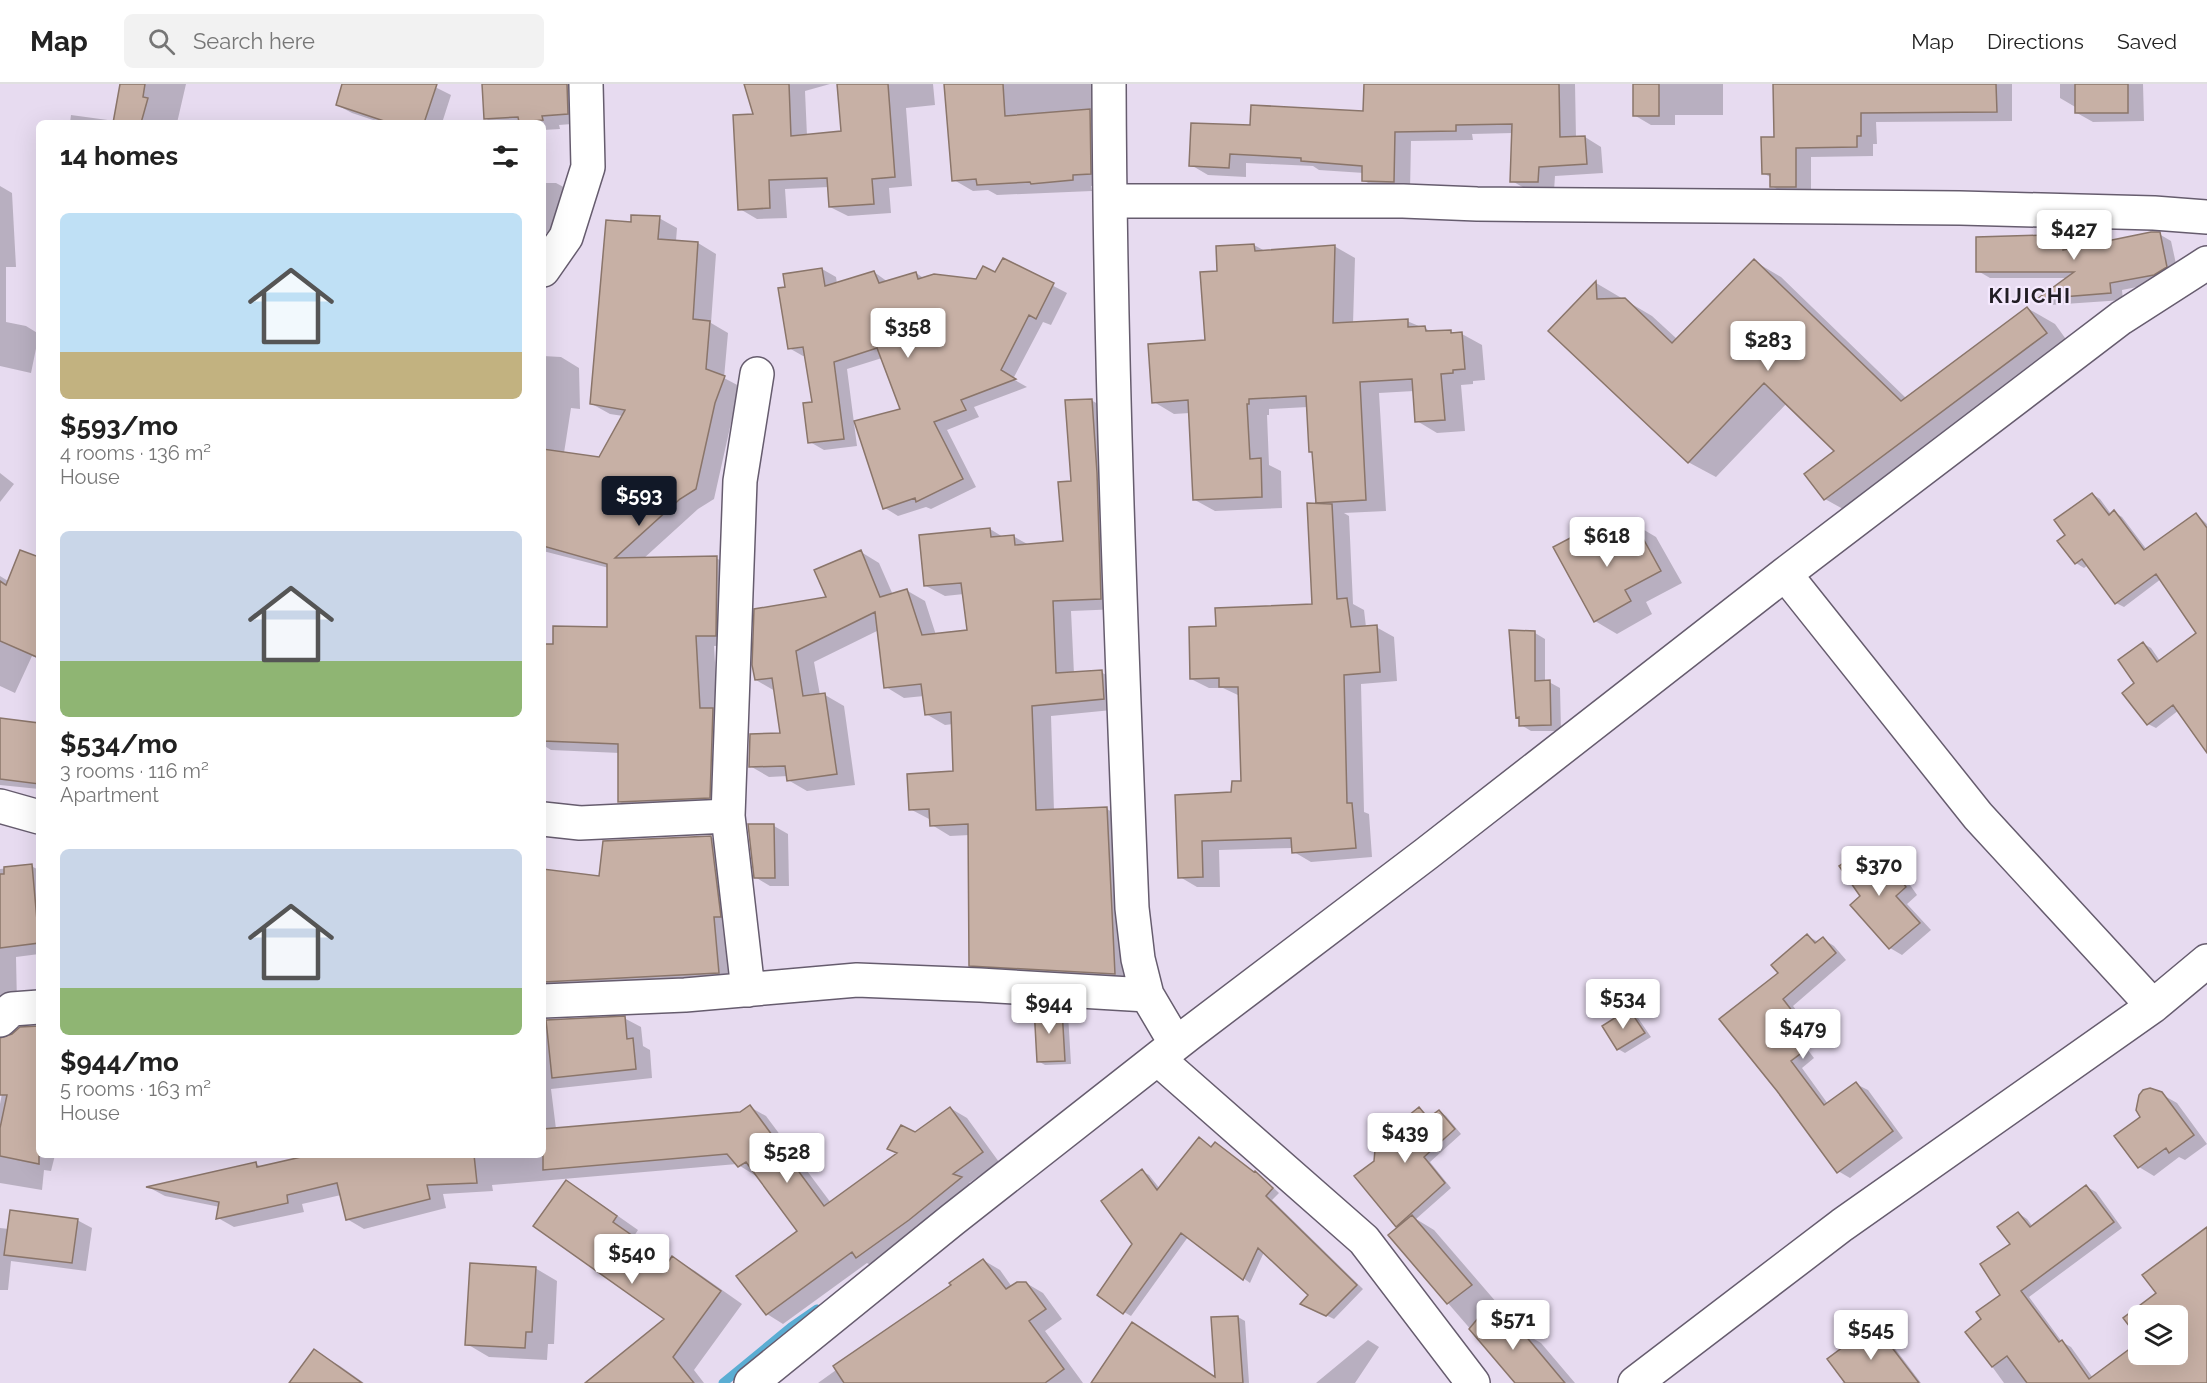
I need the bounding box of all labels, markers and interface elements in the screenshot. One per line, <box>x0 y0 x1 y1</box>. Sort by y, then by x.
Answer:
search box <box>124 14 544 68</box>
text: Map <box>30 25 88 58</box>
icon: search <box>145 25 178 58</box>
text: Search here <box>193 28 315 54</box>
text: Map <box>1911 29 1954 54</box>
text: Directions <box>1987 29 2084 54</box>
text: Saved <box>2117 29 2177 54</box>
icon: filters <box>489 140 522 173</box>
text: 14 homes <box>60 141 178 171</box>
pin: $427 <box>2038 210 2110 261</box>
text: $427 <box>2051 217 2097 241</box>
icon: home <box>237 252 345 360</box>
district label: KIJICHI <box>1989 283 2071 308</box>
pin: $358 <box>872 308 944 359</box>
text: $358 <box>885 315 931 339</box>
pin: $283 <box>1732 321 1804 372</box>
text: $283 <box>1744 328 1792 352</box>
text: $593/mo <box>60 411 178 441</box>
text: 4 rooms · 136 m² <box>60 441 211 465</box>
text: House <box>60 465 120 489</box>
pin: $593 <box>603 476 675 527</box>
text: $593 <box>616 483 662 507</box>
pin: $618 <box>1571 517 1643 568</box>
text: $618 <box>1584 524 1630 548</box>
icon: home <box>237 570 345 678</box>
text: $534/mo <box>60 729 178 759</box>
text: 3 rooms · 116 m² <box>60 759 209 783</box>
text: Apartment <box>60 783 159 807</box>
pin: $370 <box>1843 846 1915 897</box>
text: $370 <box>1855 853 1903 877</box>
icon: home <box>237 888 345 996</box>
pin: $534 <box>1587 979 1659 1030</box>
pin: $944 <box>1013 984 1085 1035</box>
text: $534 <box>1600 986 1646 1010</box>
text: $944 <box>1025 991 1073 1015</box>
pin: $479 <box>1767 1009 1839 1060</box>
text: $479 <box>1779 1016 1827 1040</box>
text: $944/mo <box>60 1047 179 1077</box>
text: 5 rooms · 163 m² <box>60 1077 211 1101</box>
text: House <box>60 1101 120 1125</box>
pin: $439 <box>1369 1113 1441 1164</box>
text: $439 <box>1381 1120 1429 1144</box>
pin: $528 <box>751 1133 823 1184</box>
text: $528 <box>763 1140 811 1164</box>
pin: $540 <box>596 1234 668 1285</box>
text: $540 <box>608 1241 656 1265</box>
pin: $571 <box>1477 1300 1549 1351</box>
map controls <box>2128 1305 2188 1365</box>
button: layers <box>2128 1305 2188 1365</box>
text: $571 <box>1491 1307 1535 1331</box>
pin: $545 <box>1835 1310 1907 1361</box>
text: $545 <box>1848 1317 1894 1341</box>

